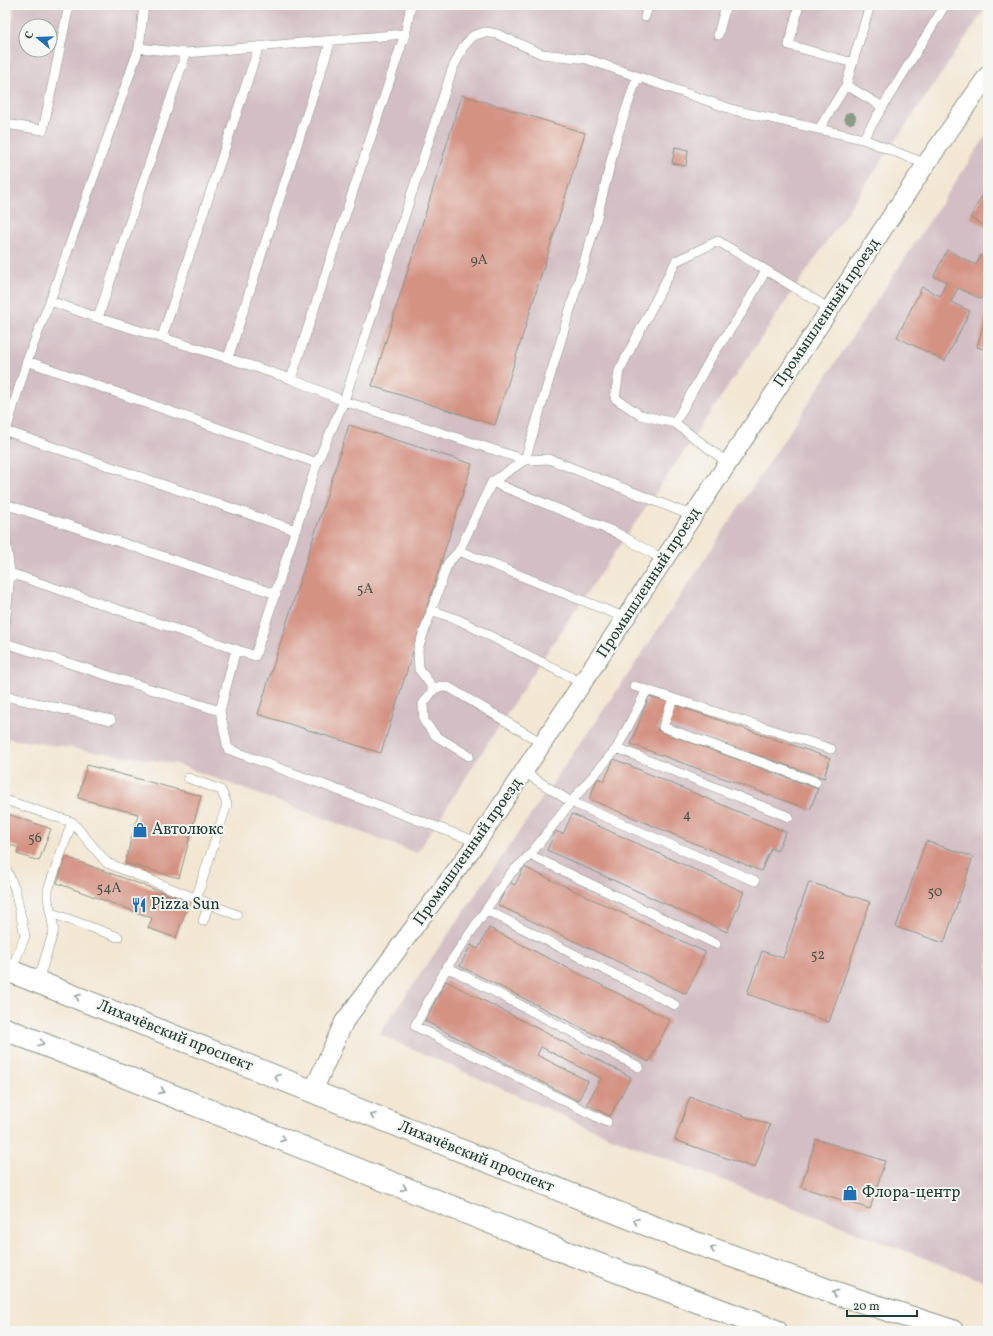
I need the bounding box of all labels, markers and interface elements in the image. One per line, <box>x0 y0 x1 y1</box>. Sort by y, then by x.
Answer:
north arrow <box>18 18 58 58</box>
text: С <box>22 29 38 41</box>
street label: Промышленный проезд <box>769 234 885 392</box>
house number: 9А <box>470 251 488 270</box>
street label: Промышленный проезд <box>592 503 706 663</box>
house number: 5А <box>357 580 373 599</box>
street label: Промышленный проезд <box>409 774 527 930</box>
house number: 4 <box>683 806 691 825</box>
place label: Автолюкс <box>152 819 224 841</box>
shop icon: Автолюкс <box>131 821 149 839</box>
house number: 56 <box>28 829 42 848</box>
house number: 54А <box>97 879 122 898</box>
house number: 50 <box>928 883 942 902</box>
place label: Pizza Sun <box>151 894 220 916</box>
restaurant icon: Pizza Sun <box>130 896 148 914</box>
house number: 52 <box>811 946 825 965</box>
one-way arrow <box>75 994 82 1002</box>
street label: Лихачёвский проспект <box>94 995 256 1077</box>
one-way arrow <box>38 1038 45 1046</box>
one-way arrow <box>273 1074 281 1082</box>
one-way arrow <box>158 1086 166 1094</box>
one-way arrow <box>369 1112 376 1120</box>
street label: Лихачёвский проспект <box>395 1116 557 1198</box>
one-way arrow <box>279 1135 286 1143</box>
place label: Флора-центр <box>862 1182 960 1204</box>
one-way arrow <box>400 1183 407 1191</box>
shop icon: Флора-центр <box>841 1184 859 1202</box>
one-way arrow <box>633 1217 640 1225</box>
one-way arrow <box>709 1246 716 1254</box>
one-way arrow <box>832 1289 839 1298</box>
scale bar <box>847 1292 917 1318</box>
text: 20 m <box>853 1299 880 1315</box>

